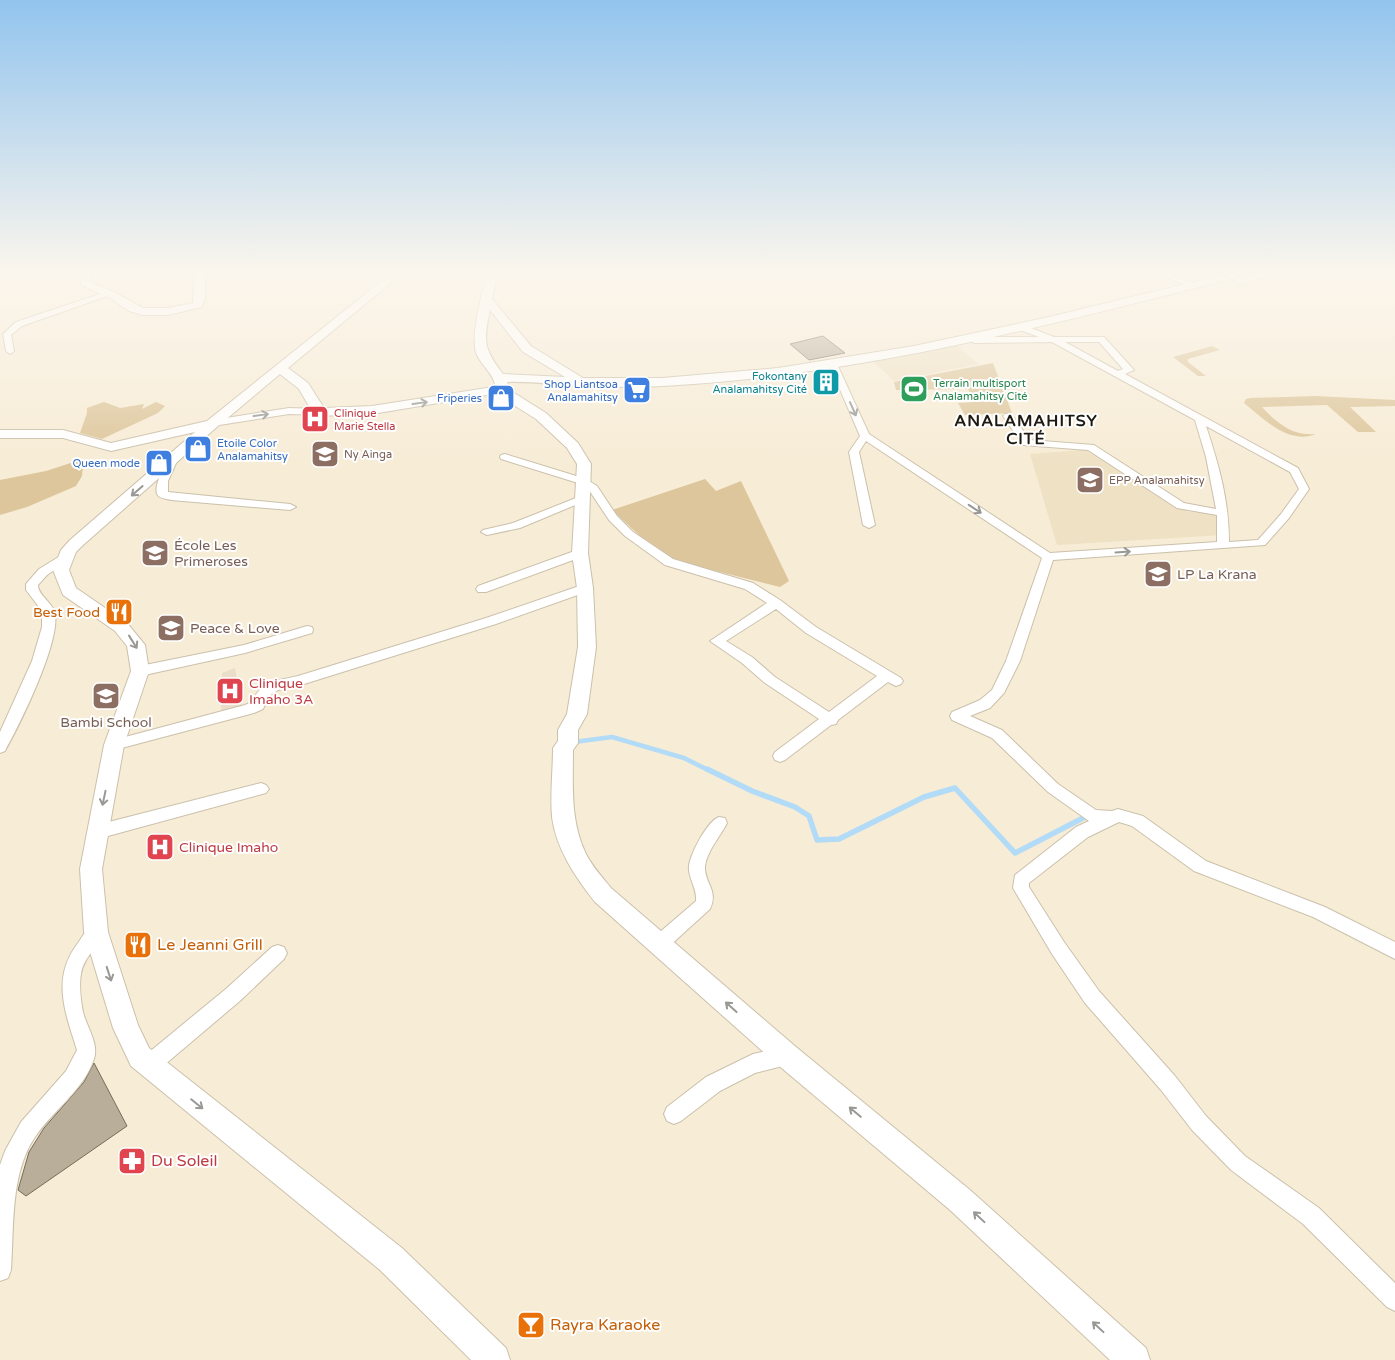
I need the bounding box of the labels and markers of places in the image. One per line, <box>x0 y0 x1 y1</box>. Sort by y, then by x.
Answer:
building icon: Fokontany Analamahitsy Cité <box>811 367 841 397</box>
place label: Fokontany Analamahitsy Cité <box>712 370 807 396</box>
sports icon: Terrain multisport Analamahitsy Cité <box>899 374 929 404</box>
supermarket icon: Shop Liantsoa Analamahitsy <box>622 375 652 405</box>
place label: Terrain multisport Analamahitsy Cité <box>933 377 1028 403</box>
place label: Shop Liantsoa Analamahitsy <box>544 378 618 404</box>
shop icon: Friperies <box>486 383 516 413</box>
place label: Friperies <box>437 392 482 405</box>
hospital icon: Clinique Marie Stella <box>300 404 330 434</box>
place label: Clinique Marie Stella <box>334 407 395 433</box>
shop icon: Etoile Color Analamahitsy <box>183 434 213 464</box>
place label: Etoile Color Analamahitsy <box>217 437 288 463</box>
school or university icon: Ny Ainga <box>310 439 340 469</box>
shop icon: Queen mode <box>144 448 174 478</box>
place label: Ny Ainga <box>344 448 392 461</box>
place label: Queen mode <box>72 457 140 470</box>
school or university icon: EPP Analamahitsy <box>1075 465 1105 495</box>
place label: EPP Analamahitsy <box>1109 474 1205 487</box>
place label: École Les Primeroses <box>174 537 248 570</box>
school or university icon: École Les Primeroses <box>140 538 170 568</box>
school or university icon: LP La Krana <box>1143 559 1173 589</box>
place label: LP La Krana <box>1177 566 1257 583</box>
restaurant icon: Best Food <box>104 597 134 627</box>
place label: Best Food <box>33 604 100 621</box>
school or university icon: Peace & Love <box>156 613 186 643</box>
place label: Peace & Love <box>190 620 280 637</box>
place label: Clinique Imaho 3A <box>249 675 313 708</box>
hospital icon: Clinique Imaho 3A <box>215 676 245 706</box>
school or university icon: Bambi School <box>91 681 121 711</box>
place label: Bambi School <box>60 714 152 731</box>
hospital icon: Clinique Imaho <box>145 832 175 862</box>
place label: Clinique Imaho <box>179 839 278 856</box>
restaurant icon: Le Jeanni Grill <box>123 930 153 960</box>
place label: Le Jeanni Grill <box>157 935 263 955</box>
pharmacy icon: Du Soleil <box>117 1146 147 1176</box>
place label: Du Soleil <box>151 1151 217 1171</box>
bar icon: Rayra Karaoke <box>516 1310 546 1340</box>
place label: Rayra Karaoke <box>550 1315 660 1335</box>

